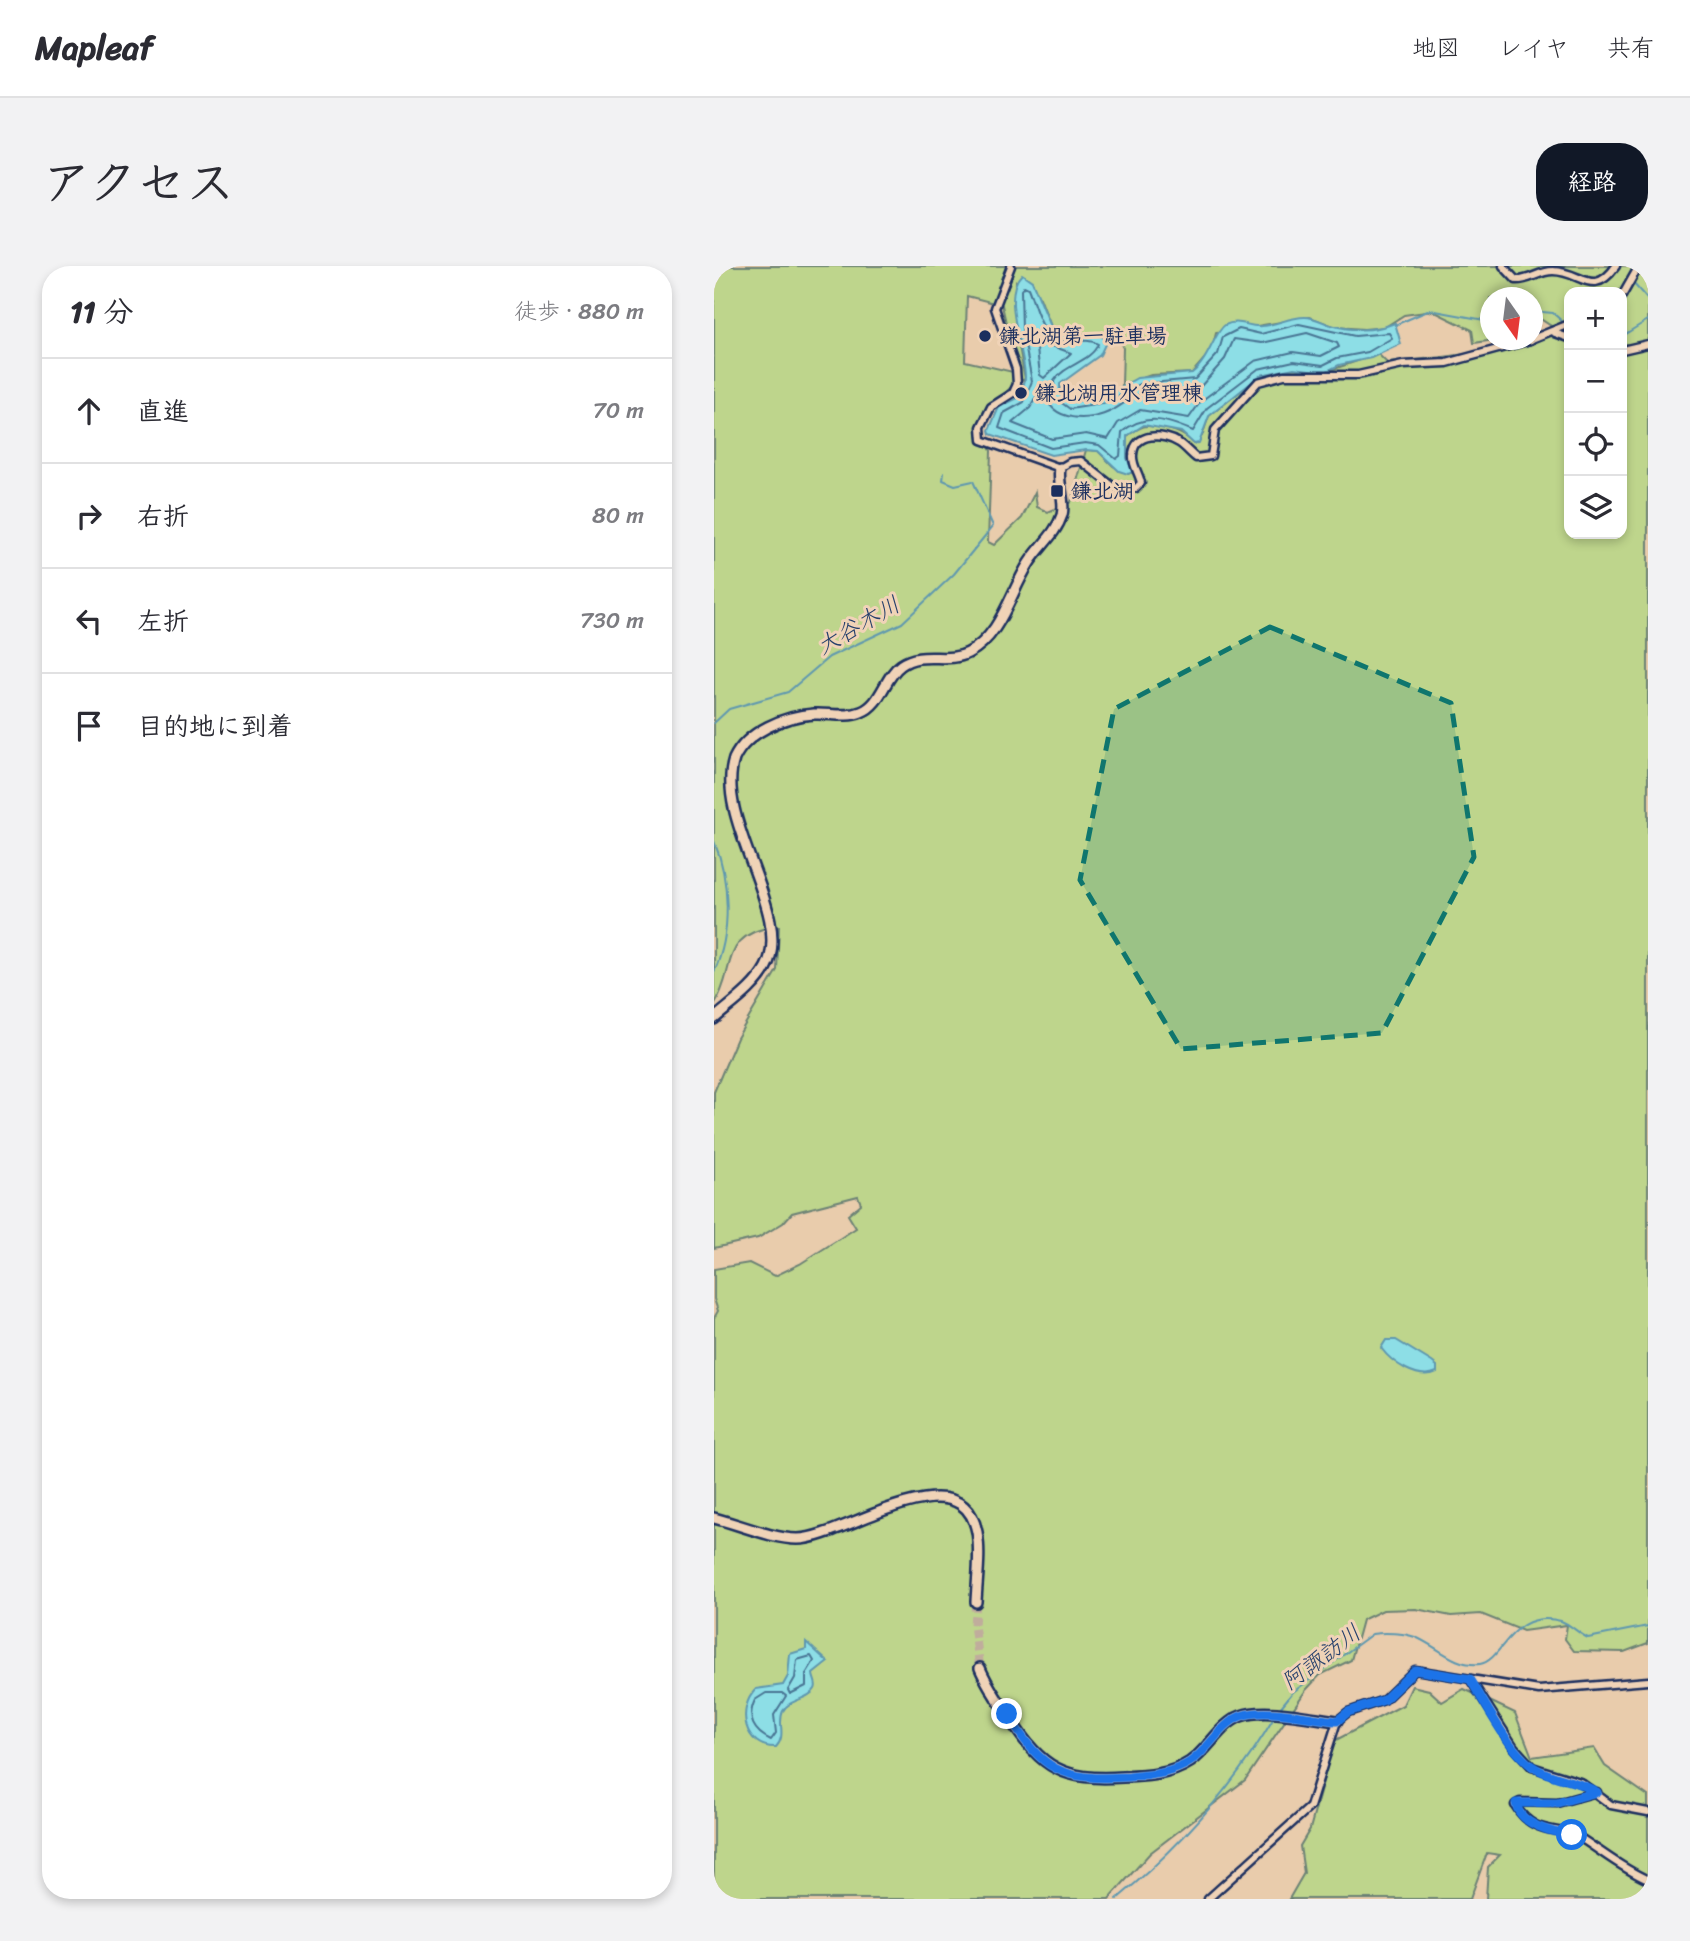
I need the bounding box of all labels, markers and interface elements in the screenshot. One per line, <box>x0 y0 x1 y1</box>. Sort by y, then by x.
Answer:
text: Mapleaf <box>35 19 153 77</box>
text: 地図 <box>1412 27 1460 69</box>
text: レイヤ <box>1498 27 1569 69</box>
text: 共有 <box>1607 27 1655 69</box>
text: アクセス <box>42 139 235 226</box>
button: 経路 <box>1536 143 1648 221</box>
text: 11 分 <box>70 285 134 339</box>
north arrow <box>1480 287 1543 350</box>
map controls <box>1564 287 1627 539</box>
button: + <box>1564 287 1627 350</box>
text: 徒歩 · 880 m <box>514 291 644 332</box>
place label: 鎌北湖第一駐車場 <box>999 317 1167 355</box>
marker: 鎌北湖第一駐車場 <box>977 328 993 344</box>
button: − <box>1564 350 1627 413</box>
place label: 鎌北湖用水管理棟 <box>1035 374 1203 412</box>
marker: 鎌北湖用水管理棟 <box>1013 385 1029 401</box>
text: 直進 <box>137 388 189 434</box>
text: 70 m <box>593 390 644 431</box>
icon: ahead <box>70 392 108 430</box>
button: locate <box>1564 413 1627 476</box>
place label: 鎌北湖 <box>1071 472 1134 510</box>
button: layers <box>1564 476 1627 539</box>
marker: 鎌北湖 <box>1049 483 1065 499</box>
text: 右折 <box>137 493 189 539</box>
text: 80 m <box>592 495 644 536</box>
icon: right <box>70 497 108 535</box>
water label: 大谷木川 <box>808 585 908 666</box>
text: 左折 <box>137 598 189 644</box>
text: 730 m <box>580 600 644 641</box>
icon: left <box>70 602 108 640</box>
text: 目的地に到着 <box>137 703 293 749</box>
icon: arrive <box>70 707 108 745</box>
water label: 阿諏訪川 <box>1272 1613 1370 1701</box>
route end <box>991 1698 1022 1729</box>
route start <box>1556 1819 1587 1850</box>

